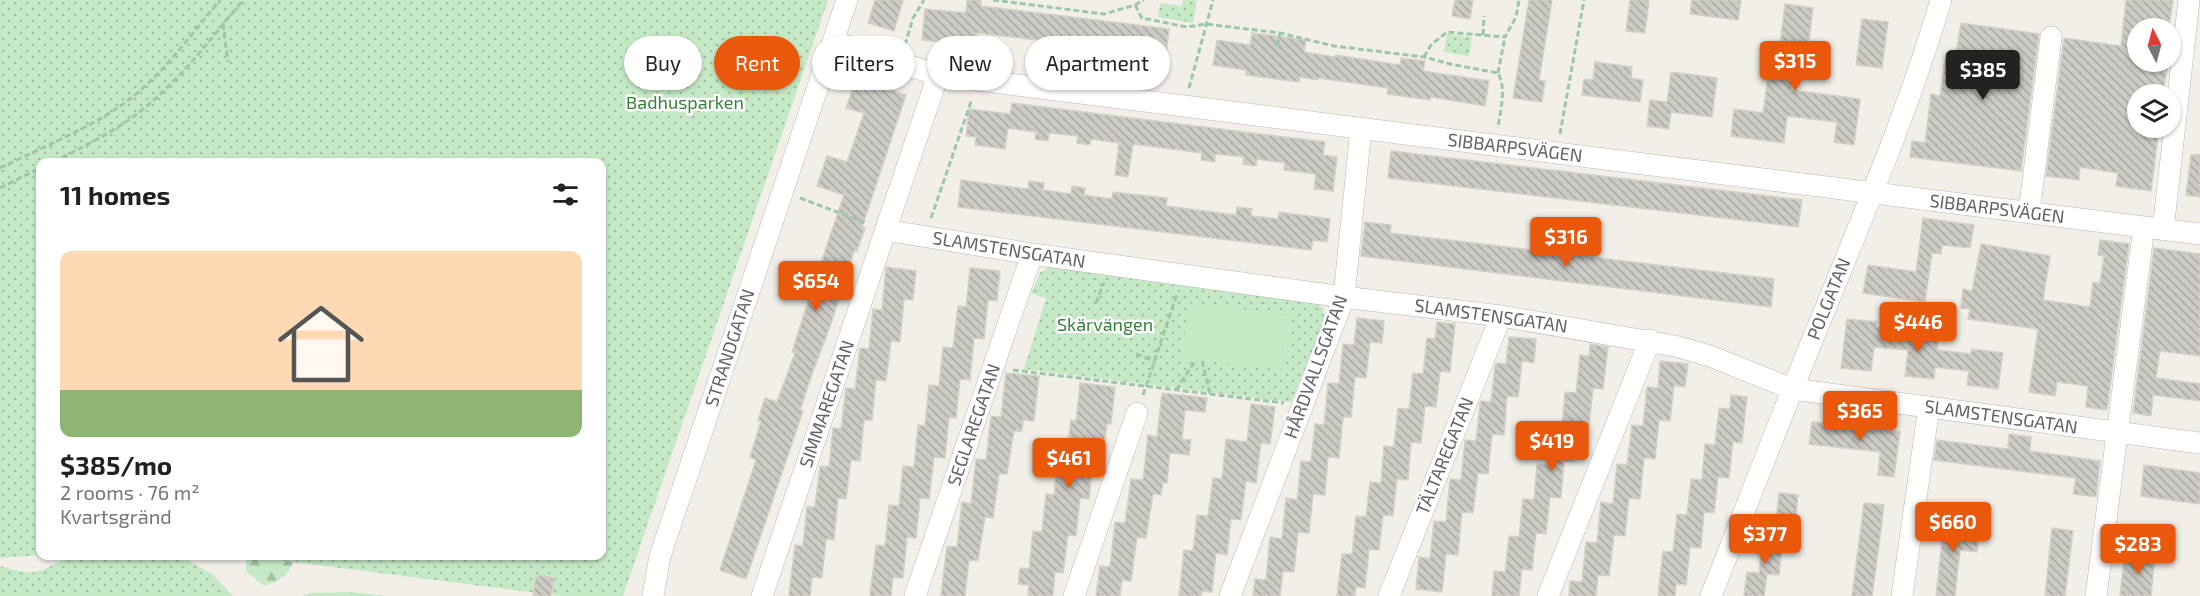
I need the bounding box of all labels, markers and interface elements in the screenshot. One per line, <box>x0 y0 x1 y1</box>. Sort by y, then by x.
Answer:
north arrow <box>2127 18 2181 72</box>
map controls <box>2127 18 2181 138</box>
chip: Buy <box>624 36 702 90</box>
chip: Rent <box>714 36 800 90</box>
chip: Filters <box>812 36 915 90</box>
chip: New <box>927 36 1013 90</box>
chip: Apartment <box>1025 36 1170 90</box>
pin: $315 <box>1759 41 1831 92</box>
text: $315 <box>1774 48 1816 72</box>
pin: $385 <box>1947 50 2019 101</box>
text: $385 <box>1960 57 2006 81</box>
button: layers <box>2127 84 2181 138</box>
park label: Badhusparken <box>626 91 744 113</box>
street label: SIBBARPSVÄGEN <box>1446 128 1584 166</box>
icon: filters <box>549 178 582 211</box>
text: 11 homes <box>60 179 170 210</box>
street label: SIBBARPSVÄGEN <box>1928 189 2066 227</box>
pin: $316 <box>1530 217 1602 268</box>
text: $316 <box>1544 224 1588 248</box>
street label: SLAMSTENSGATAN <box>931 226 1087 272</box>
street label: POLGATAN <box>1802 254 1854 343</box>
pin: $654 <box>780 261 852 312</box>
text: $654 <box>792 268 840 292</box>
street label: STRANDGATAN <box>700 286 758 409</box>
icon: home <box>267 290 375 398</box>
street label: HÅRDVALLSGATAN <box>1279 292 1351 441</box>
street label: SLAMSTENSGATAN <box>1413 293 1569 337</box>
pin: $446 <box>1882 302 1954 353</box>
text: $446 <box>1894 309 1942 333</box>
park label: Skärvängen <box>1057 313 1153 335</box>
street label: SIMMAREGATAN <box>794 337 858 470</box>
street label: SEGLAREGATAN <box>942 361 1004 489</box>
pin: $365 <box>1824 391 1896 442</box>
street label: TÄLTAREGATAN <box>1411 394 1478 517</box>
street label: SLAMSTENSGATAN <box>1923 394 2079 438</box>
text: $365 <box>1837 398 1883 422</box>
pin: $419 <box>1516 421 1588 472</box>
text: $419 <box>1530 428 1574 452</box>
pin: $461 <box>1033 438 1105 489</box>
text: $461 <box>1047 445 1091 469</box>
text: $385/mo <box>60 449 172 480</box>
text: 2 rooms · 76 m² <box>60 480 199 504</box>
pin: $660 <box>1917 502 1989 553</box>
text: Kvartsgränd <box>60 504 172 528</box>
text: $660 <box>1929 509 1977 533</box>
pin: $377 <box>1729 514 1801 565</box>
text: $377 <box>1743 521 1787 545</box>
pin: $283 <box>2102 524 2174 575</box>
text: $283 <box>2114 531 2162 555</box>

